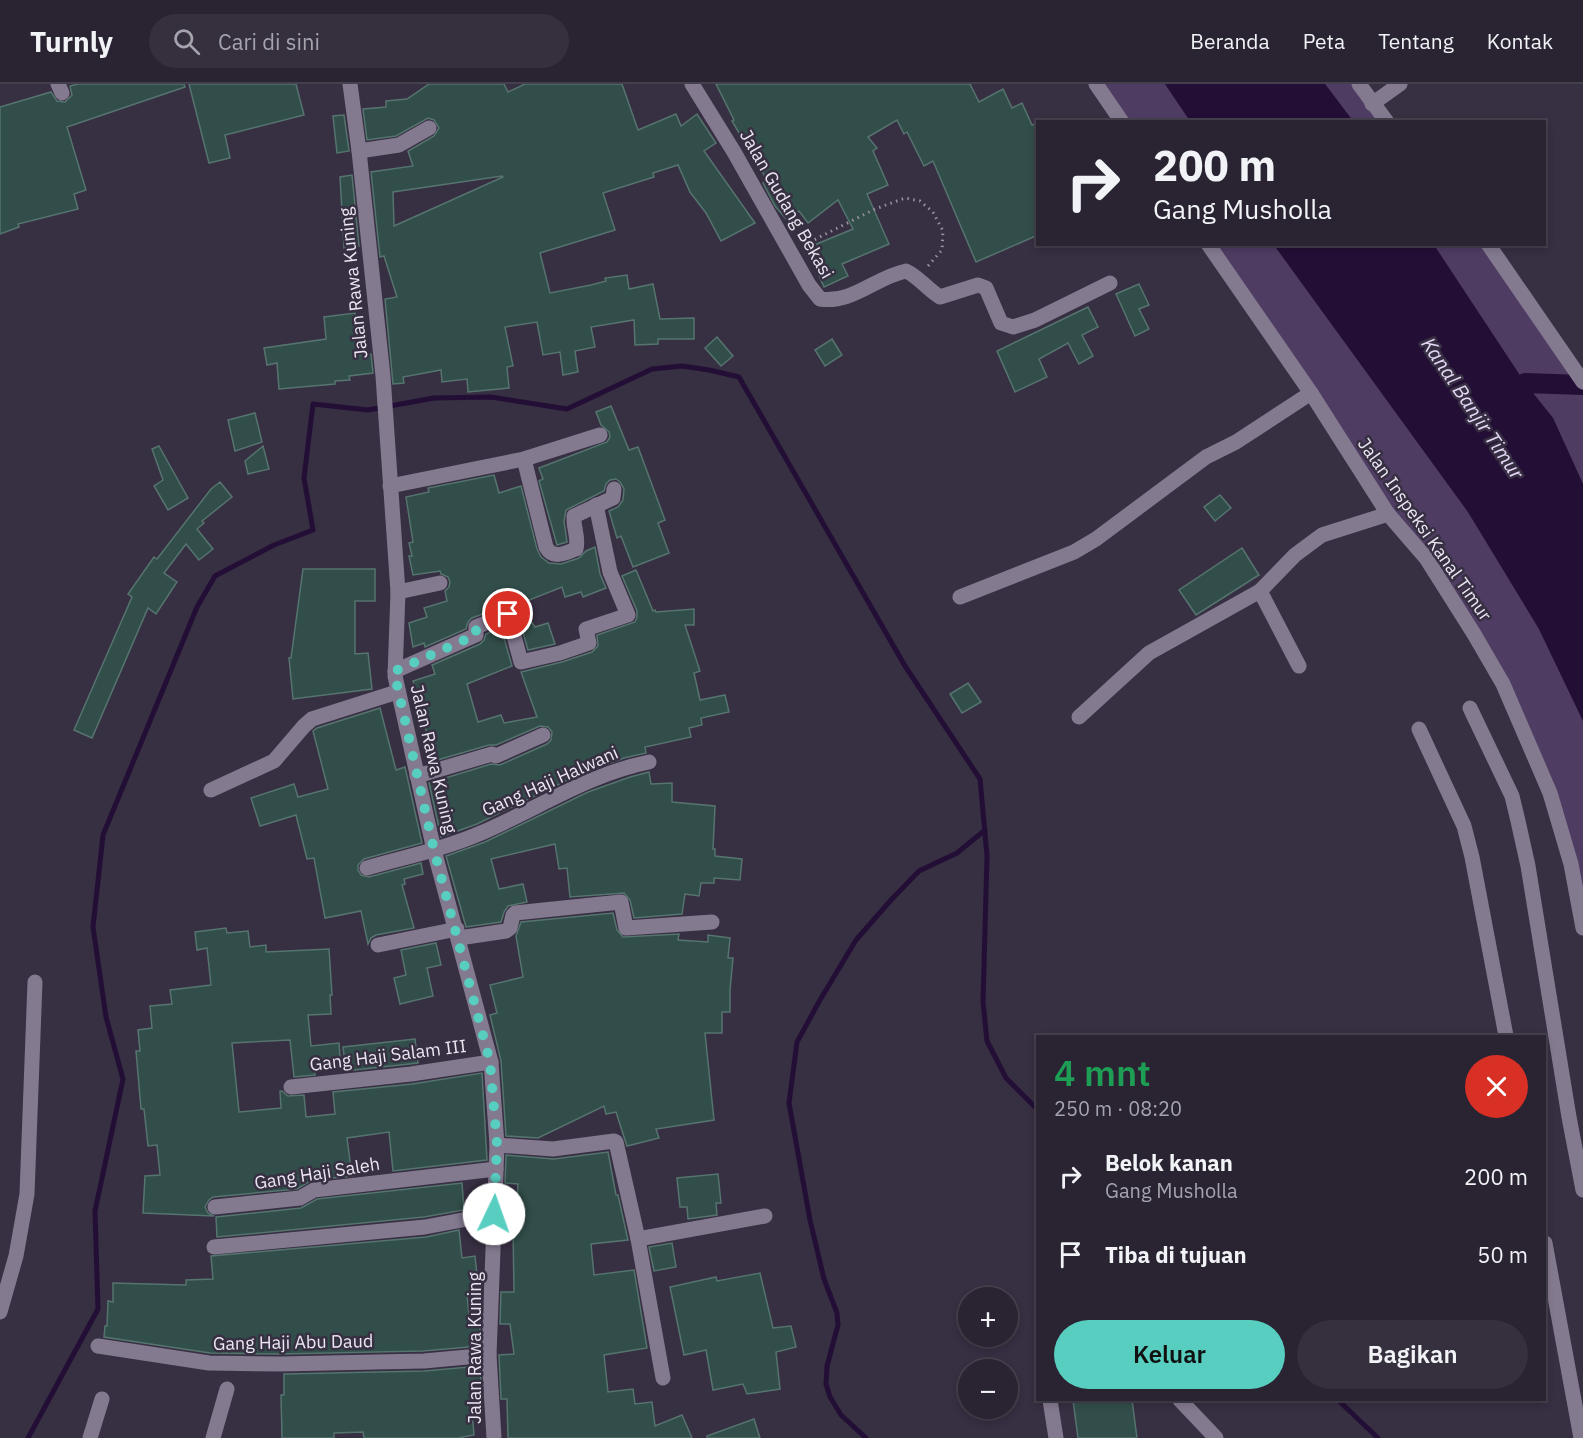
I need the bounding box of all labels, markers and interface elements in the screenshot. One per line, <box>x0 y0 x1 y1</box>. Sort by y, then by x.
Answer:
search box <box>149 14 569 68</box>
text: Turnly <box>30 23 113 60</box>
icon: search <box>170 25 203 58</box>
text: Cari di sini <box>218 27 320 56</box>
text: Beranda <box>1190 27 1270 55</box>
text: Peta <box>1303 27 1345 55</box>
text: Tentang <box>1378 27 1454 55</box>
text: Kontak <box>1487 27 1553 55</box>
street label: Jalan Gudang Bekasi <box>735 125 839 283</box>
text: 200 m <box>1153 138 1276 193</box>
icon: right <box>1054 144 1132 222</box>
text: Gang Musholla <box>1153 191 1332 226</box>
street label: Jalan Rawa Kuning <box>334 206 372 360</box>
water label: Kanal Banjir Timur <box>1415 332 1531 485</box>
street label: Jalan Inspeksi Kanal Timur <box>1353 433 1497 625</box>
pin <box>482 588 533 639</box>
icon: arrive <box>491 597 524 630</box>
street label: Jalan Rawa Kuning <box>406 682 462 836</box>
street label: Gang Haji Halwani <box>478 741 622 821</box>
street label: Gang Haji Salam III <box>308 1034 468 1076</box>
text: 4 mnt <box>1054 1049 1151 1096</box>
button: close <box>1465 1055 1528 1118</box>
text: 250 m · 08:20 <box>1054 1095 1182 1122</box>
text: Belok kanan <box>1105 1148 1233 1177</box>
street label: Gang Haji Saleh <box>253 1152 381 1194</box>
icon: right <box>1054 1160 1087 1193</box>
text: 200 m <box>1464 1162 1528 1191</box>
text: Gang Musholla <box>1105 1177 1238 1204</box>
position arrow <box>462 1182 526 1246</box>
icon: arrive <box>1054 1238 1087 1271</box>
text: Tiba di tujuan <box>1105 1240 1247 1269</box>
text: 50 m <box>1477 1240 1528 1269</box>
street label: Jalan Rawa Kuning <box>463 1271 486 1424</box>
map controls <box>958 1287 1018 1419</box>
button: + <box>958 1287 1018 1347</box>
button: Keluar <box>1054 1320 1285 1389</box>
button: Bagikan <box>1297 1320 1528 1389</box>
street label: Gang Haji Abu Daud <box>213 1329 373 1355</box>
button: − <box>958 1359 1018 1419</box>

